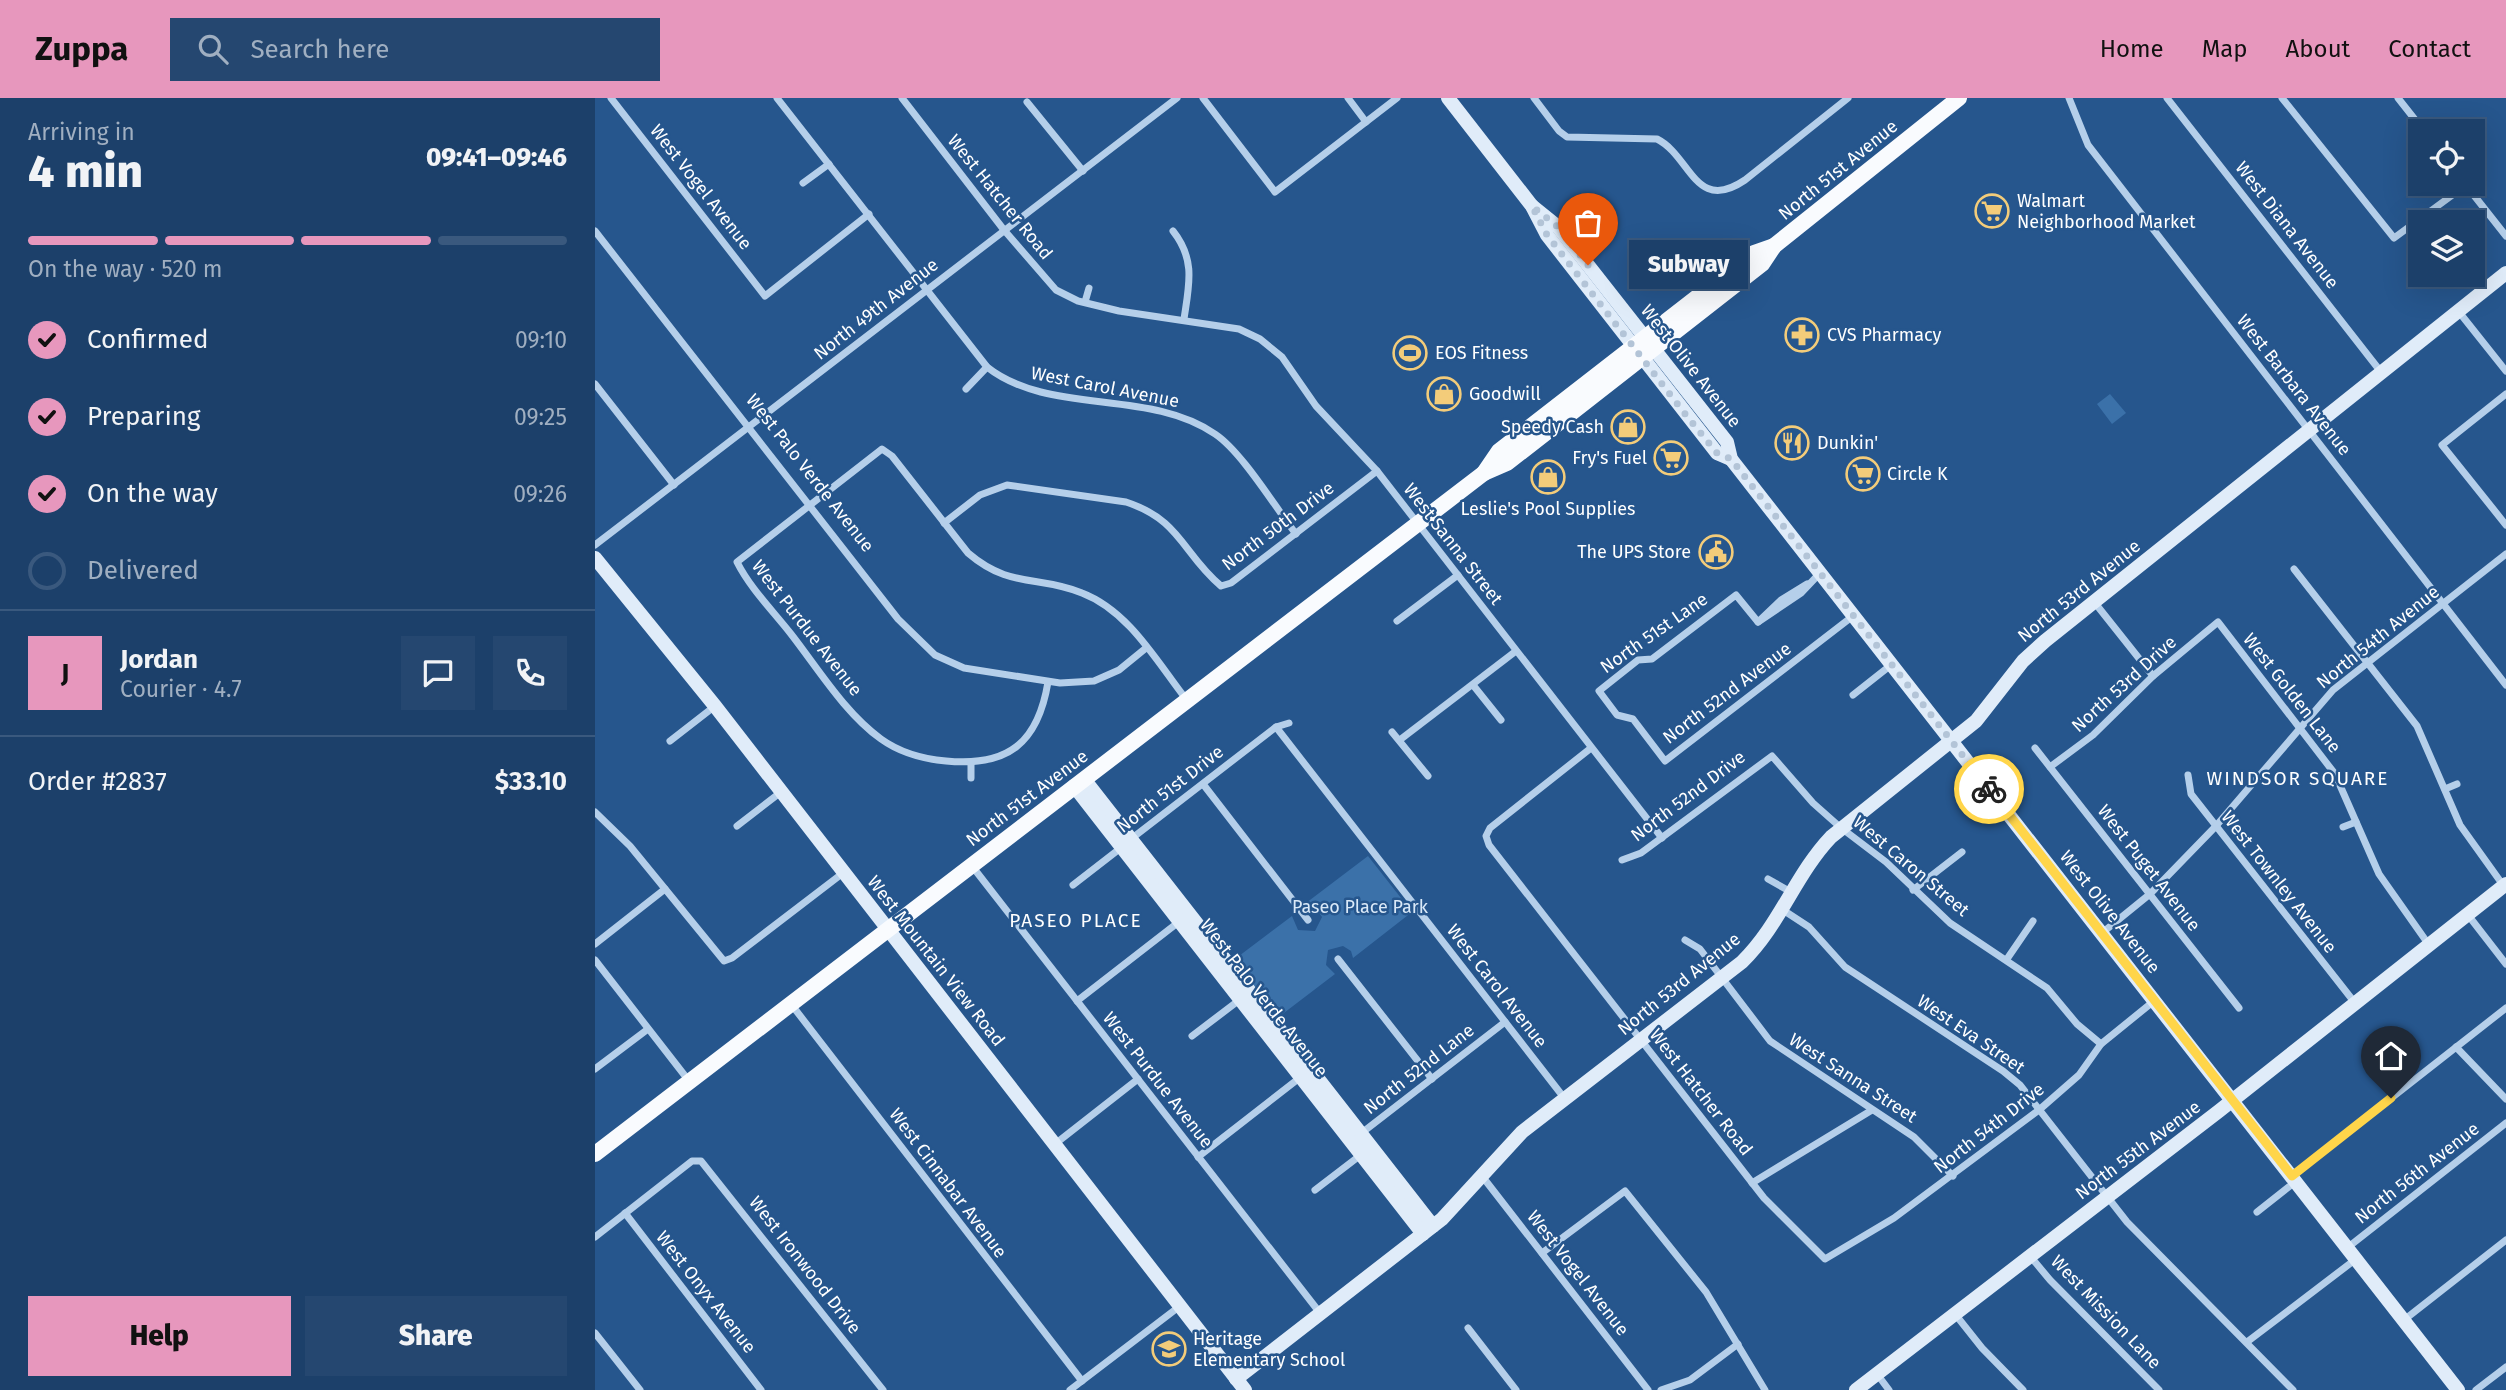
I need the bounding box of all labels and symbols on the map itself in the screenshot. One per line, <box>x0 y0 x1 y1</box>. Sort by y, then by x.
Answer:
street label: North 51st Avenue <box>1774 115 1902 225</box>
street label: West Vogel Avenue <box>645 120 757 254</box>
street label: West Hatcher Road <box>943 130 1057 264</box>
street label: West Diana Avenue <box>2230 157 2344 293</box>
place label: Walmart Neighborhood Market <box>2017 190 2196 233</box>
supermarket icon: Walmart Neighborhood Market <box>1973 192 2011 230</box>
pin <box>1558 193 1618 265</box>
callout: Subway <box>1630 240 1749 290</box>
street label: North 49th Avenue <box>809 254 943 364</box>
street label: West Olive Avenue <box>1636 300 1746 432</box>
street label: West Barbara Avenue <box>2232 310 2356 460</box>
pharmacy icon: CVS Pharmacy <box>1783 316 1821 354</box>
place label: CVS Pharmacy <box>1827 324 1942 346</box>
sports icon: EOS Fitness <box>1391 334 1429 372</box>
place label: EOS Fitness <box>1435 342 1528 364</box>
street label: West Carol Avenue <box>1029 362 1181 412</box>
shop icon: Goodwill <box>1425 375 1463 413</box>
place label: Goodwill <box>1469 383 1541 405</box>
street label: West Palo Verde Avenue <box>741 390 879 556</box>
shop icon: Speedy Cash <box>1609 408 1647 446</box>
place label: Speedy Cash <box>1501 416 1604 438</box>
restaurant icon: Dunkin' <box>1773 424 1811 462</box>
place label: Dunkin' <box>1817 432 1878 454</box>
supermarket icon: Fry's Fuel <box>1652 439 1690 477</box>
place label: Fry's Fuel <box>1572 447 1647 469</box>
supermarket icon: Circle K <box>1844 455 1882 493</box>
shop icon: Leslie's Pool Supplies <box>1529 458 1567 496</box>
place label: Circle K <box>1887 463 1948 485</box>
street label: North 50th Drive <box>1218 477 1338 575</box>
street label: West Sanna Street <box>1399 479 1508 610</box>
place label: Leslie's Pool Supplies <box>1461 498 1635 520</box>
public building icon: The UPS Store <box>1697 533 1735 571</box>
street label: North 53rd Avenue <box>2013 535 2145 647</box>
place label: The UPS Store <box>1577 541 1691 563</box>
street label: West Purdue Avenue <box>747 556 867 700</box>
street label: North 54th Avenue <box>2312 581 2444 693</box>
street label: North 51st Lane <box>1596 588 1712 678</box>
street label: West Golden Lane <box>2238 629 2346 757</box>
street label: North 53rd Drive <box>2067 631 2181 737</box>
street label: North 52nd Avenue <box>1658 638 1796 748</box>
street label: North 51st Drive <box>1112 741 1228 837</box>
street label: North 51st Avenue <box>962 745 1092 851</box>
street label: North 52nd Drive <box>1626 746 1750 846</box>
courier <box>1954 754 2024 824</box>
district label: WINDSOR SQUARE <box>2207 767 2389 790</box>
street label: West Puget Avenue <box>2093 800 2205 936</box>
street label: West Townley Avenue <box>2217 806 2341 958</box>
street label: West Caron Street <box>1848 811 1974 921</box>
street label: West Olive Avenue <box>2055 846 2165 978</box>
street label: West Mountain View Road <box>863 871 1009 1051</box>
park label: Paseo Place Park <box>1292 896 1429 918</box>
district label: PASEO PLACE <box>1009 909 1143 932</box>
street label: West Palo Verde Avenue <box>1195 915 1333 1081</box>
street label: West Carol Avenue <box>1442 920 1552 1052</box>
street label: North 53rd Avenue <box>1613 928 1745 1040</box>
street label: West Eva Street <box>1913 990 2030 1078</box>
street label: West Purdue Avenue <box>1098 1008 1218 1152</box>
street label: North 52nd Lane <box>1359 1019 1479 1119</box>
street label: West Hatcher Road <box>1645 1024 1757 1160</box>
pin <box>2361 1026 2421 1098</box>
street label: West Sanna Street <box>1785 1028 1922 1128</box>
street label: North 54th Drive <box>1929 1078 2049 1178</box>
street label: North 55th Avenue <box>2071 1096 2205 1204</box>
street label: West Cinnabar Avenue <box>884 1104 1012 1262</box>
street label: North 56th Avenue <box>2350 1118 2484 1228</box>
street label: West Ironwood Drive <box>744 1192 866 1338</box>
street label: West Vogel Avenue <box>1522 1206 1634 1340</box>
street label: West Onyx Avenue <box>651 1226 761 1358</box>
street label: West Mission Lane <box>2046 1251 2166 1373</box>
place label: Heritage Elementary School <box>1193 1328 1345 1371</box>
school or university icon: Heritage Elementary School <box>1150 1330 1188 1368</box>

